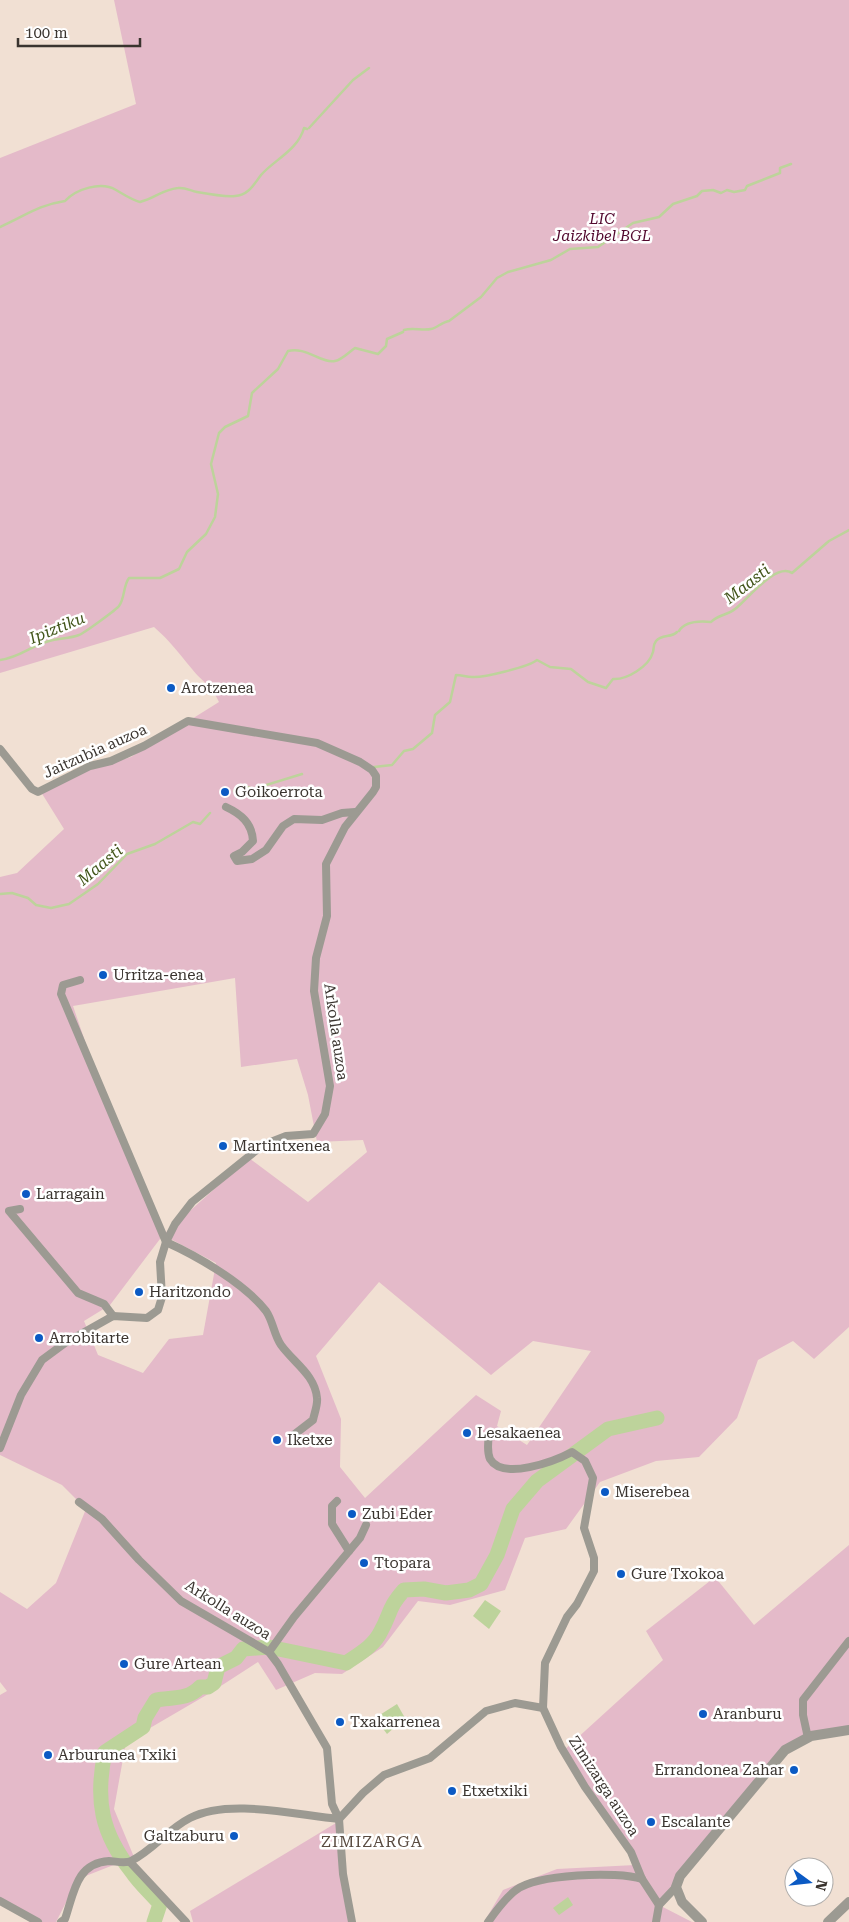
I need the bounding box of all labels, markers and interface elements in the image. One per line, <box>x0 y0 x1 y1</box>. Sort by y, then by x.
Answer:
scale bar <box>18 15 140 47</box>
text: 100 m <box>25 24 68 42</box>
park label: LIC Jaizkibel BGL <box>552 210 651 245</box>
water label: Maasti <box>720 560 774 608</box>
water label: Ipiztiku <box>25 608 88 648</box>
place label: Arotzenea <box>181 679 254 697</box>
marker: Arotzenea <box>165 682 177 694</box>
street label: Jaitzubia auzoa <box>41 720 149 782</box>
place label: Goikoerrota <box>235 783 323 801</box>
marker: Goikoerrota <box>219 786 231 798</box>
water label: Maasti <box>73 841 126 890</box>
place label: Urritza-enea <box>113 966 204 984</box>
marker: Urritza-enea <box>97 969 109 981</box>
street label: Arkolla auzoa <box>320 982 352 1082</box>
place label: Martintxenea <box>233 1137 330 1155</box>
marker: Martintxenea <box>217 1140 229 1152</box>
place label: Larragain <box>36 1185 105 1203</box>
marker: Larragain <box>20 1188 32 1200</box>
place label: Haritzondo <box>149 1283 231 1301</box>
marker: Haritzondo <box>133 1286 145 1298</box>
place label: Arrobitarte <box>49 1329 129 1347</box>
marker: Arrobitarte <box>33 1332 45 1344</box>
place label: Lesakaenea <box>477 1424 561 1442</box>
marker: Lesakaenea <box>461 1427 473 1439</box>
place label: Iketxe <box>287 1431 332 1449</box>
marker: Iketxe <box>271 1434 283 1446</box>
place label: Miserebea <box>615 1483 690 1501</box>
marker: Miserebea <box>599 1486 611 1498</box>
place label: Zubi Eder <box>362 1505 433 1523</box>
marker: Zubi Eder <box>346 1508 358 1520</box>
place label: Ttopara <box>374 1554 431 1572</box>
marker: Ttopara <box>358 1557 370 1569</box>
place label: Gure Txokoa <box>631 1565 724 1583</box>
marker: Gure Txokoa <box>615 1568 627 1580</box>
street label: Arkolla auzoa <box>182 1576 274 1644</box>
place label: Gure Artean <box>134 1655 222 1673</box>
marker: Gure Artean <box>118 1658 130 1670</box>
place label: Aranburu <box>713 1705 782 1723</box>
marker: Aranburu <box>697 1708 709 1720</box>
place label: Txakarrenea <box>350 1713 440 1731</box>
marker: Txakarrenea <box>334 1716 346 1728</box>
street label: Zimizarga auzoa <box>565 1733 643 1839</box>
place label: Arburunea Txiki <box>58 1746 177 1764</box>
marker: Arburunea Txiki <box>42 1749 54 1761</box>
place label: Errandonea Zahar <box>654 1761 784 1779</box>
marker: Errandonea Zahar <box>788 1764 800 1776</box>
place label: Etxetxiki <box>462 1782 528 1800</box>
marker: Etxetxiki <box>446 1785 458 1797</box>
place label: Escalante <box>661 1813 730 1831</box>
marker: Escalante <box>645 1816 657 1828</box>
place label: Galtzaburu <box>144 1827 225 1845</box>
marker: Galtzaburu <box>228 1830 240 1842</box>
district label: ZIMIZARGA <box>321 1832 423 1851</box>
north arrow <box>784 1857 834 1907</box>
text: N <box>812 1878 831 1893</box>

